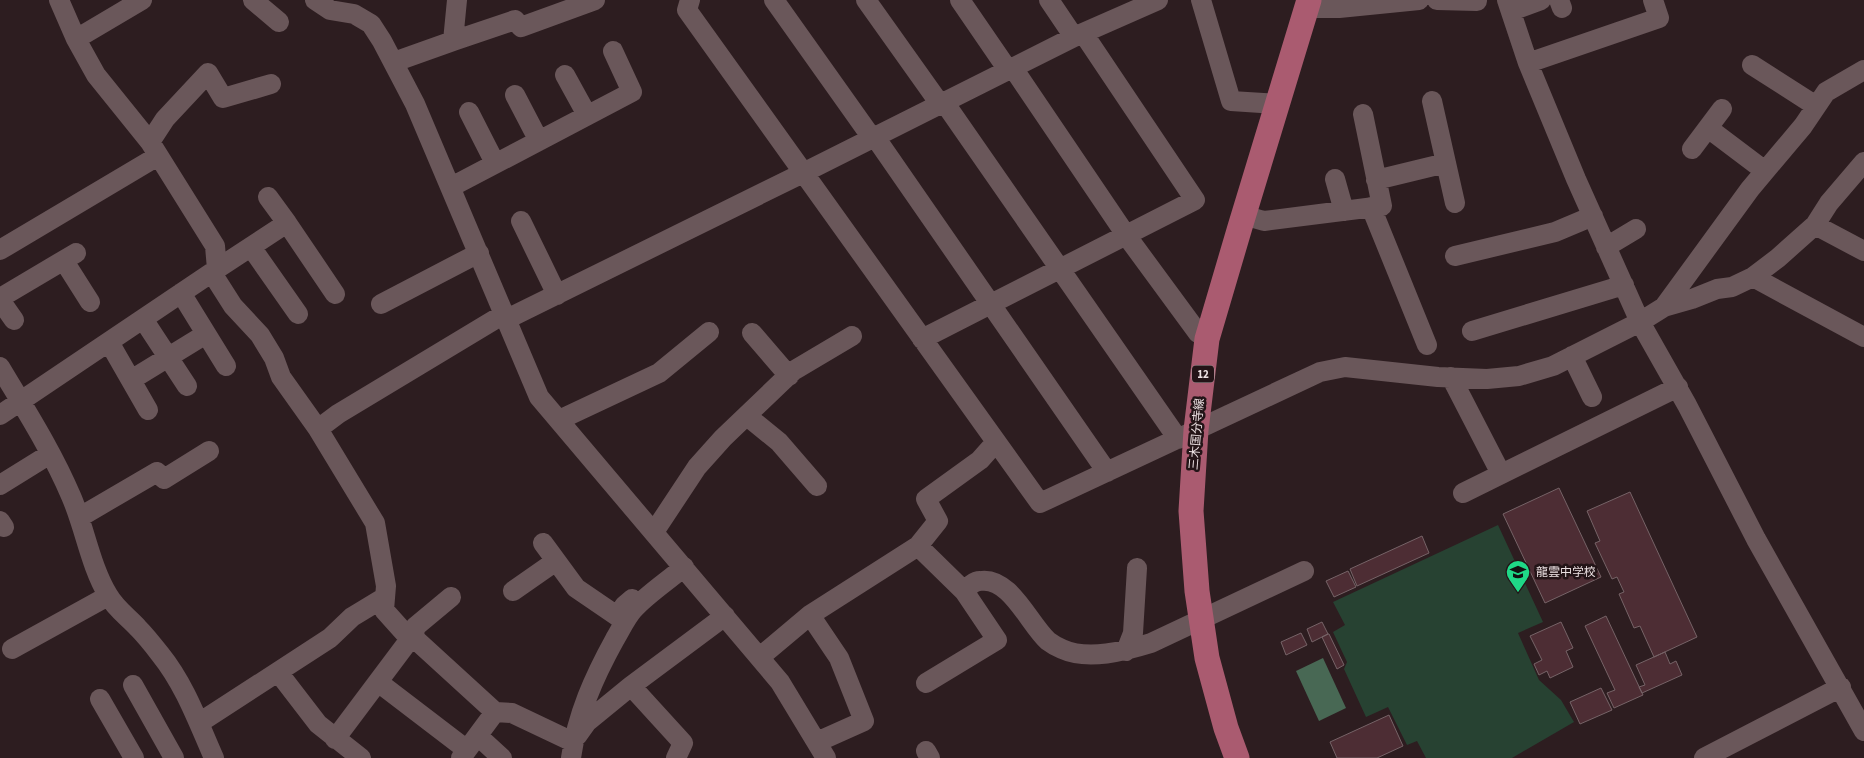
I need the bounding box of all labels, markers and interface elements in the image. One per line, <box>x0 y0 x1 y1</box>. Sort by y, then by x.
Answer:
road number: 12 <box>1192 366 1214 382</box>
street label: 三木国分寺線 <box>1185 397 1209 471</box>
school or university icon: 龍雲中学校 <box>1505 559 1531 593</box>
place label: 龍雲中学校 <box>1536 564 1596 581</box>

